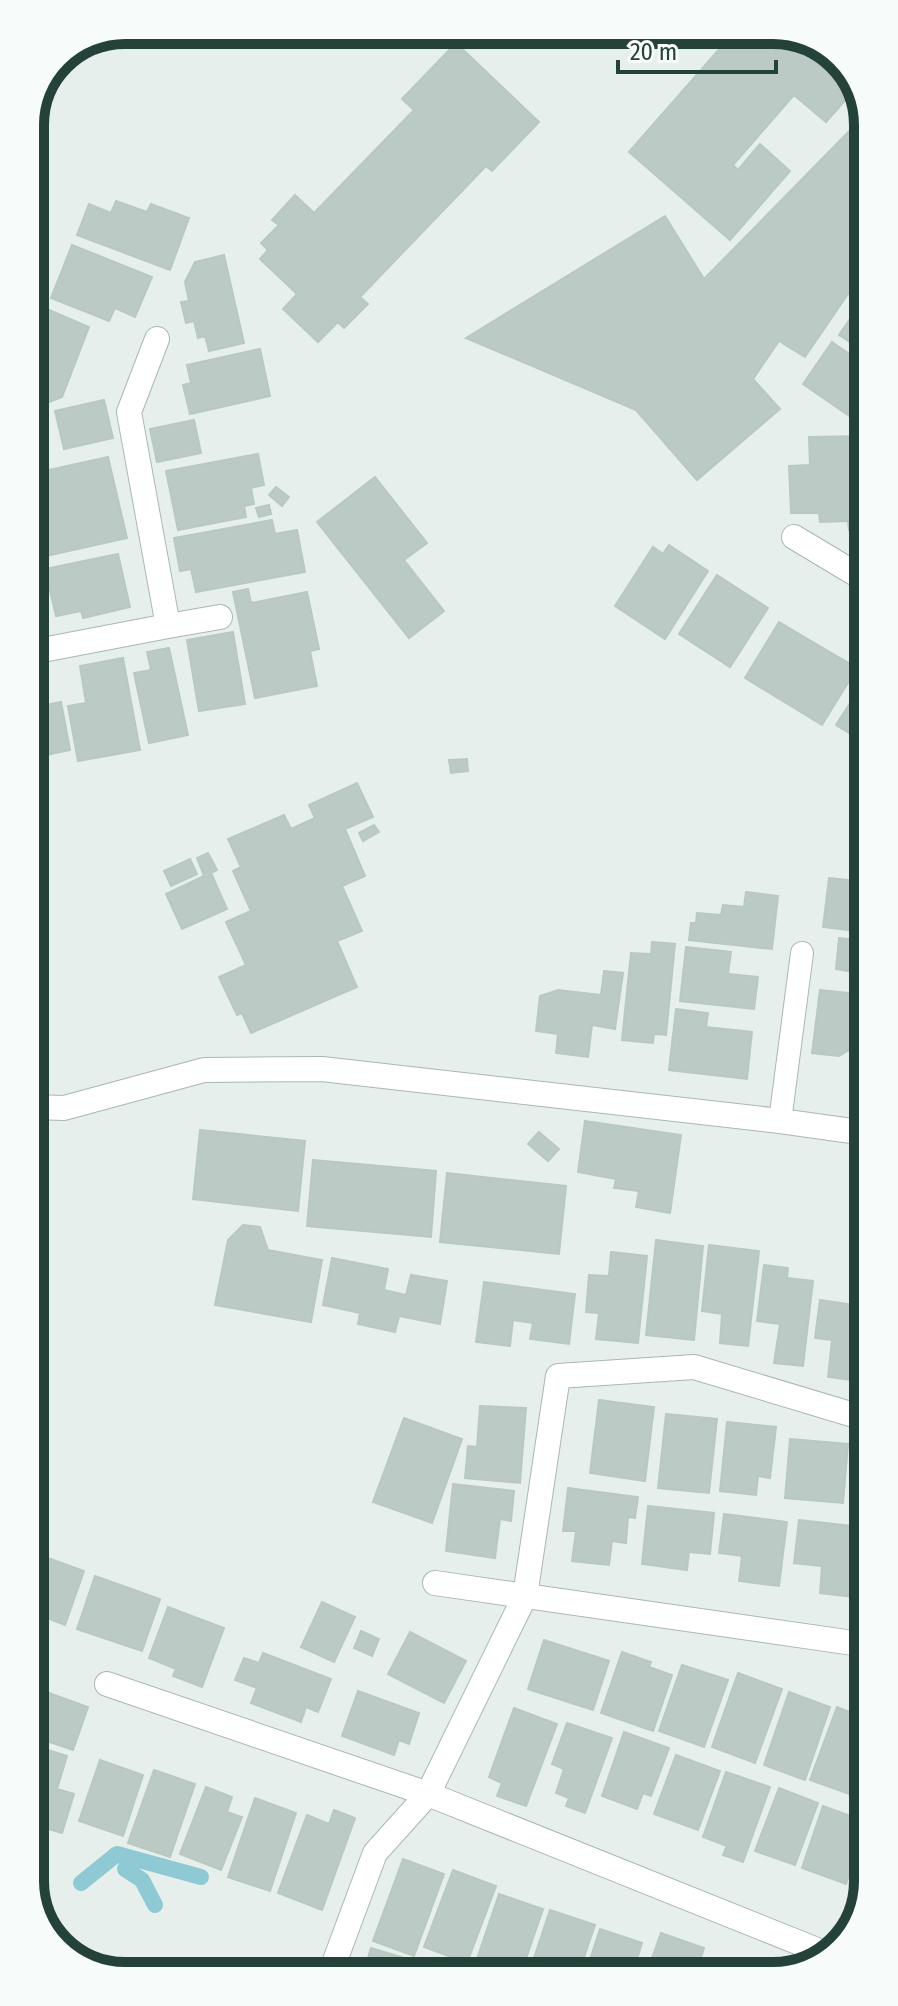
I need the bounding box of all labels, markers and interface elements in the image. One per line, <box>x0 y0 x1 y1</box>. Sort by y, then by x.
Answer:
scale bar <box>618 24 776 74</box>
text: 20 m <box>630 38 677 66</box>

